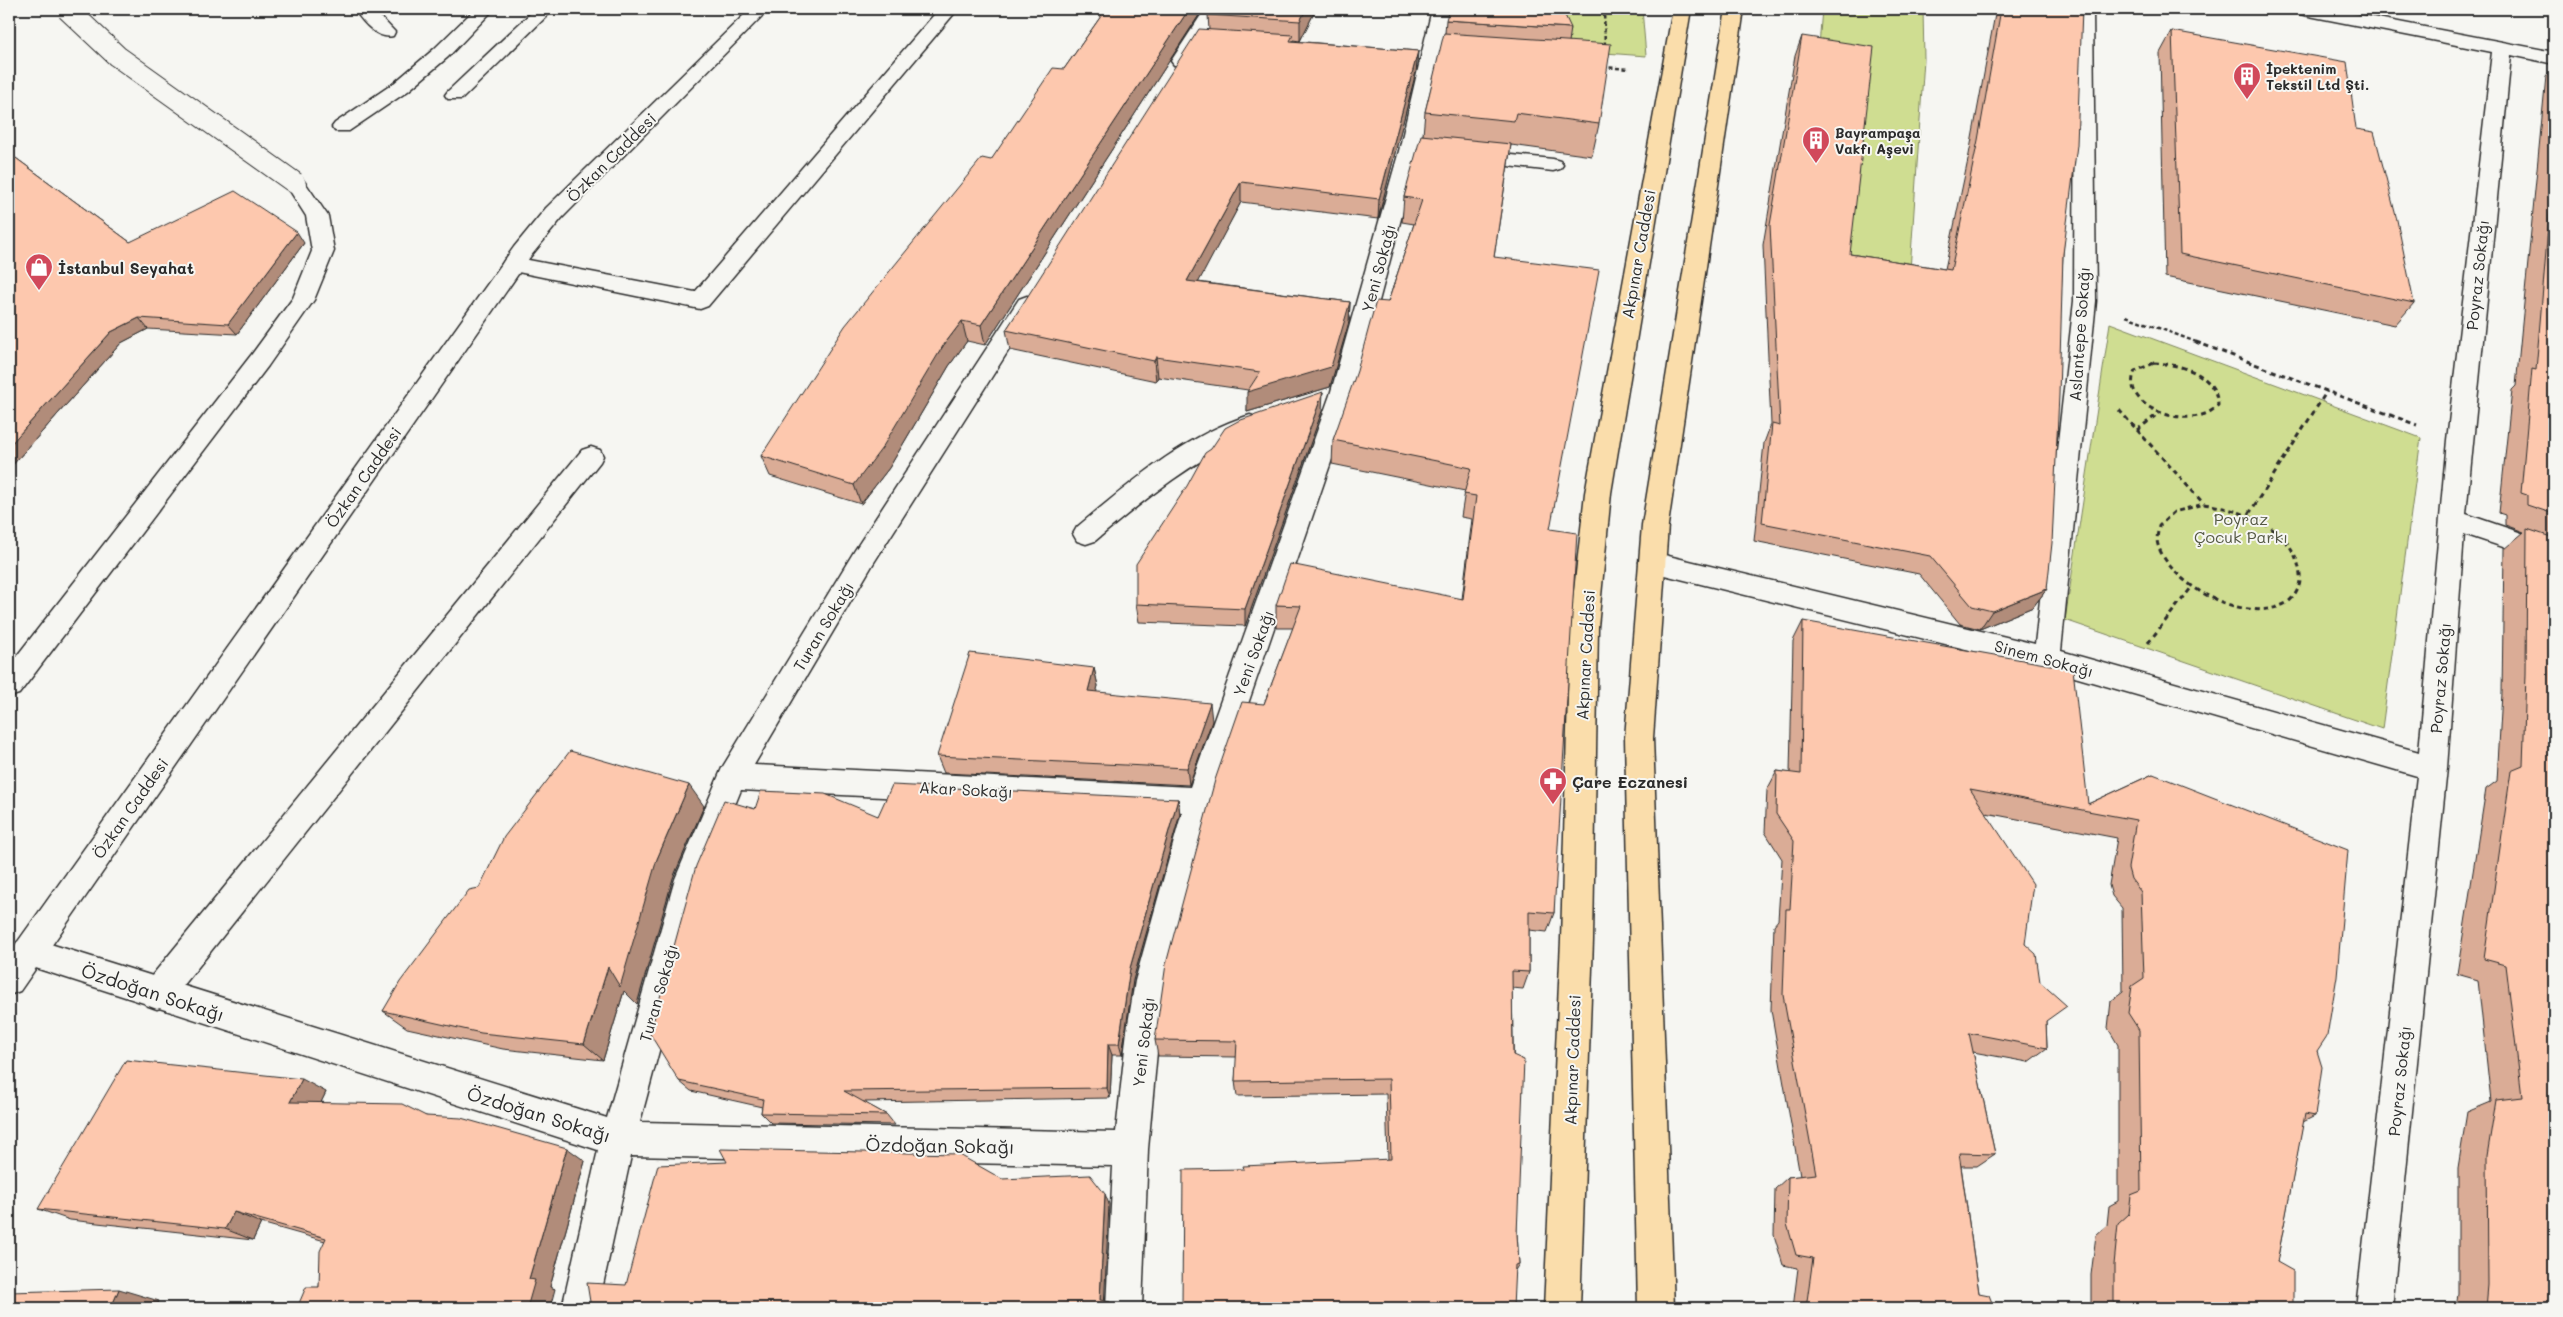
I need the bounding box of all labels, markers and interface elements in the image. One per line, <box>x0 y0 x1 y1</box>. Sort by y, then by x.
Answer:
place label: İpektenim Tekstil Ltd Şti. <box>2266 59 2369 94</box>
building icon: İpektenim Tekstil Ltd Şti. <box>2232 61 2262 100</box>
street label: Özkan Caddesi <box>562 108 660 206</box>
place label: Bayrampaşa Vakfı Aşevi <box>1835 123 1921 159</box>
building icon: Bayrampaşa Vakfı Aşevi <box>1801 125 1831 164</box>
street label: Akpınar Caddesi <box>1616 188 1660 320</box>
street label: Poyraz Sokağı <box>2461 219 2493 331</box>
street label: Yeni Sokağı <box>1356 222 1400 314</box>
shop icon: İstanbul Seyahat <box>24 252 54 291</box>
place label: İstanbul Seyahat <box>58 257 194 278</box>
street label: Aslantepe Sokağı <box>2064 266 2094 402</box>
street label: Özkan Caddesi <box>320 423 406 531</box>
park label: Poyraz Çocuk Parkı <box>2194 508 2288 547</box>
street label: Turan Sokağı <box>788 577 858 675</box>
street label: Akpınar Caddesi <box>1571 589 1599 721</box>
street label: Yeni Sokağı <box>1228 607 1278 699</box>
street label: Poyraz Sokağı <box>2425 622 2455 734</box>
street label: Sinem Sokağı <box>1992 635 2096 681</box>
street label: Özkan Caddesi <box>87 754 173 862</box>
pharmacy icon: Çare Eczanesi <box>1538 766 1568 805</box>
place label: Çare Eczanesi <box>1572 771 1688 792</box>
street label: Akar Sokağı <box>919 776 1013 802</box>
street label: Turan Sokağı <box>634 942 682 1044</box>
street label: Özdoğan Sokağı <box>78 957 228 1027</box>
street label: Akpınar Caddesi <box>1559 994 1585 1126</box>
street label: Yeni Sokağı <box>1127 996 1159 1088</box>
street label: Poyraz Sokağı <box>2383 1025 2415 1137</box>
street label: Özdoğan Sokağı <box>464 1080 614 1148</box>
street label: Özdoğan Sokağı <box>865 1131 1015 1159</box>

